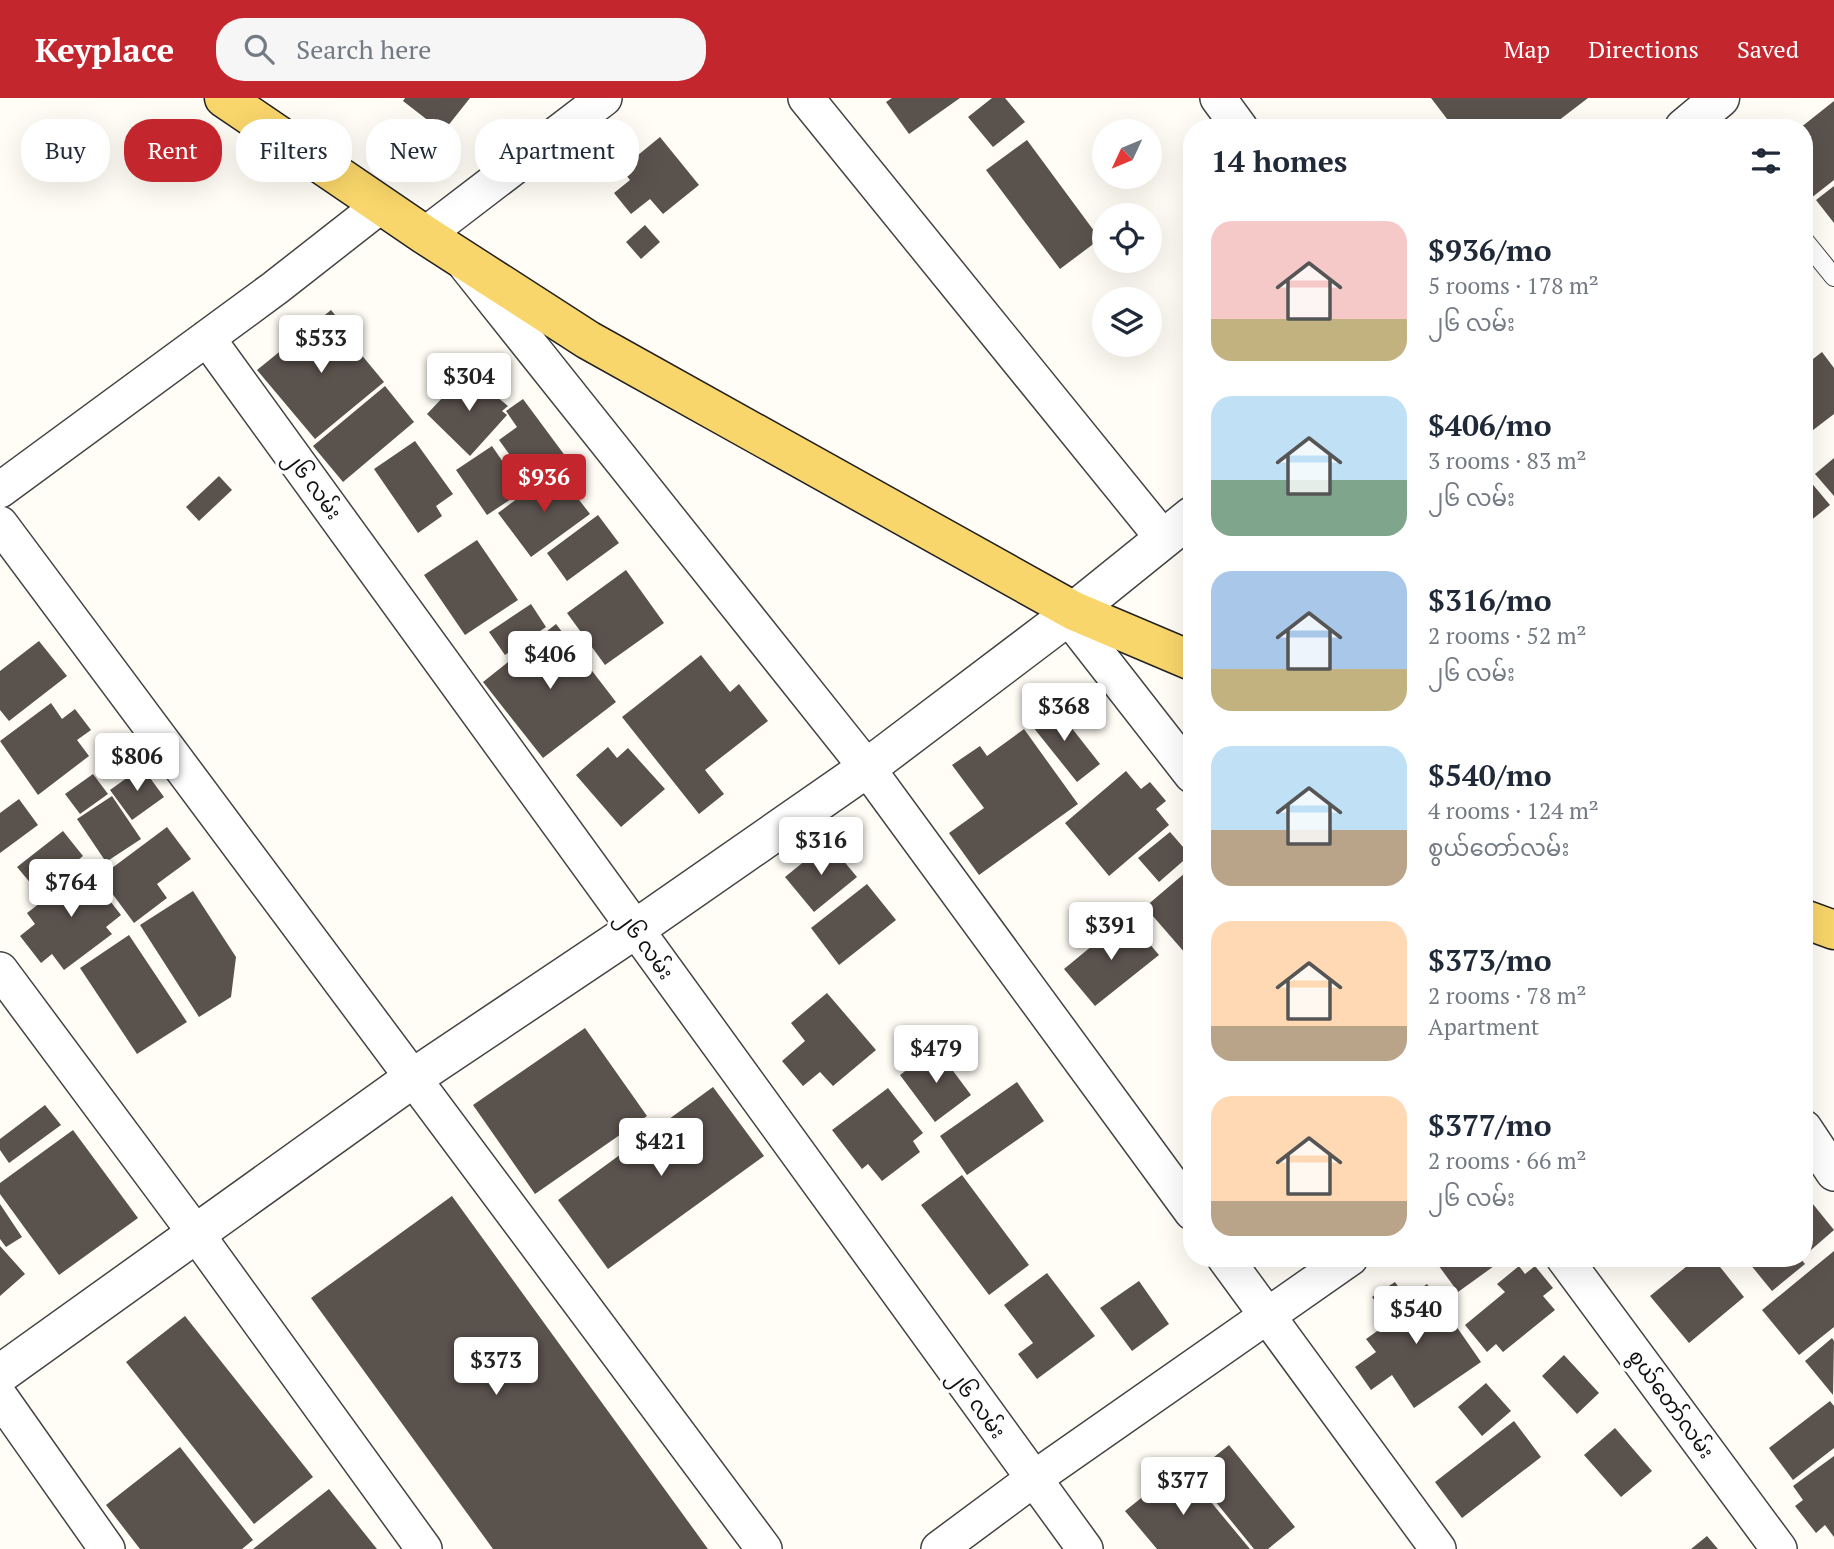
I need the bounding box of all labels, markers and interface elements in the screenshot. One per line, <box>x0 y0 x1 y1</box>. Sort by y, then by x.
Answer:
search box <box>216 18 706 81</box>
text: Keyplace <box>35 28 174 71</box>
icon: search <box>240 30 278 68</box>
text: Search here <box>296 32 431 66</box>
text: Map <box>1504 33 1550 65</box>
text: Directions <box>1588 33 1699 65</box>
text: Saved <box>1737 33 1799 65</box>
chip: Buy <box>21 119 110 182</box>
chip: Rent <box>124 119 222 182</box>
chip: Filters <box>236 119 352 182</box>
chip: New <box>366 119 461 182</box>
chip: Apartment <box>475 119 639 182</box>
north arrow <box>1092 119 1162 189</box>
map controls <box>1092 119 1162 357</box>
text: 14 homes <box>1211 141 1347 181</box>
icon: filters <box>1747 142 1785 180</box>
button: locate <box>1092 203 1162 273</box>
text: $936/mo <box>1428 230 1552 270</box>
icon: home <box>1267 249 1351 333</box>
text: 5 rooms · 178 m² <box>1428 270 1599 301</box>
button: layers <box>1092 287 1162 357</box>
text: ၂၆ လမ်း <box>1428 307 1515 338</box>
pin: $533 <box>280 316 362 375</box>
text: $533 <box>295 322 347 353</box>
pin: $304 <box>428 354 510 413</box>
text: $304 <box>443 360 495 391</box>
text: $406/mo <box>1428 405 1552 445</box>
icon: home <box>1267 424 1351 508</box>
street label: ၂၆ လမ်း <box>276 443 349 527</box>
text: 3 rooms · 83 m² <box>1428 445 1587 476</box>
pin: $936 <box>503 454 585 514</box>
text: $936 <box>518 461 570 492</box>
text: ၂၆ လမ်း <box>1428 482 1515 513</box>
text: $316/mo <box>1428 580 1552 620</box>
icon: home <box>1267 599 1351 683</box>
text: 2 rooms · 52 m² <box>1428 620 1587 651</box>
pin: $406 <box>509 632 591 691</box>
text: $406 <box>524 638 576 669</box>
text: ၂၆ လမ်း <box>1428 657 1515 688</box>
pin: $368 <box>1023 684 1105 743</box>
text: $368 <box>1038 690 1090 721</box>
pin: $806 <box>96 734 178 793</box>
text: $806 <box>111 740 163 771</box>
text: $540/mo <box>1428 755 1552 795</box>
icon: home <box>1267 774 1351 858</box>
text: 4 rooms · 124 m² <box>1428 795 1599 826</box>
pin: $316 <box>780 818 862 877</box>
text: $316 <box>795 824 847 855</box>
text: စွယ်တော်လမ်း <box>1428 832 1569 863</box>
pin: $764 <box>30 860 112 919</box>
text: $764 <box>45 866 97 897</box>
pin: $391 <box>1070 902 1152 962</box>
street label: ၂၆ လမ်း <box>608 903 681 987</box>
text: $391 <box>1085 909 1137 940</box>
text: $373/mo <box>1428 940 1552 980</box>
icon: home <box>1267 949 1351 1033</box>
text: 2 rooms · 78 m² <box>1428 980 1587 1011</box>
text: Apartment <box>1428 1011 1539 1042</box>
pin: $479 <box>895 1026 977 1085</box>
text: $479 <box>910 1032 962 1063</box>
text: $377/mo <box>1428 1105 1552 1145</box>
pin: $421 <box>620 1118 702 1178</box>
icon: home <box>1267 1124 1351 1208</box>
text: $421 <box>635 1125 687 1156</box>
text: 2 rooms · 66 m² <box>1428 1145 1587 1176</box>
text: ၂၆ လမ်း <box>1428 1182 1515 1213</box>
pin: $540 <box>1375 1286 1457 1346</box>
text: $540 <box>1390 1293 1442 1324</box>
pin: $373 <box>455 1338 537 1397</box>
street label: စွယ်တော်လမ်း <box>1620 1342 1722 1466</box>
text: $373 <box>470 1344 522 1375</box>
street label: ၂၆ လမ်း <box>940 1362 1013 1446</box>
pin: $377 <box>1142 1458 1224 1517</box>
text: $377 <box>1157 1464 1209 1495</box>

